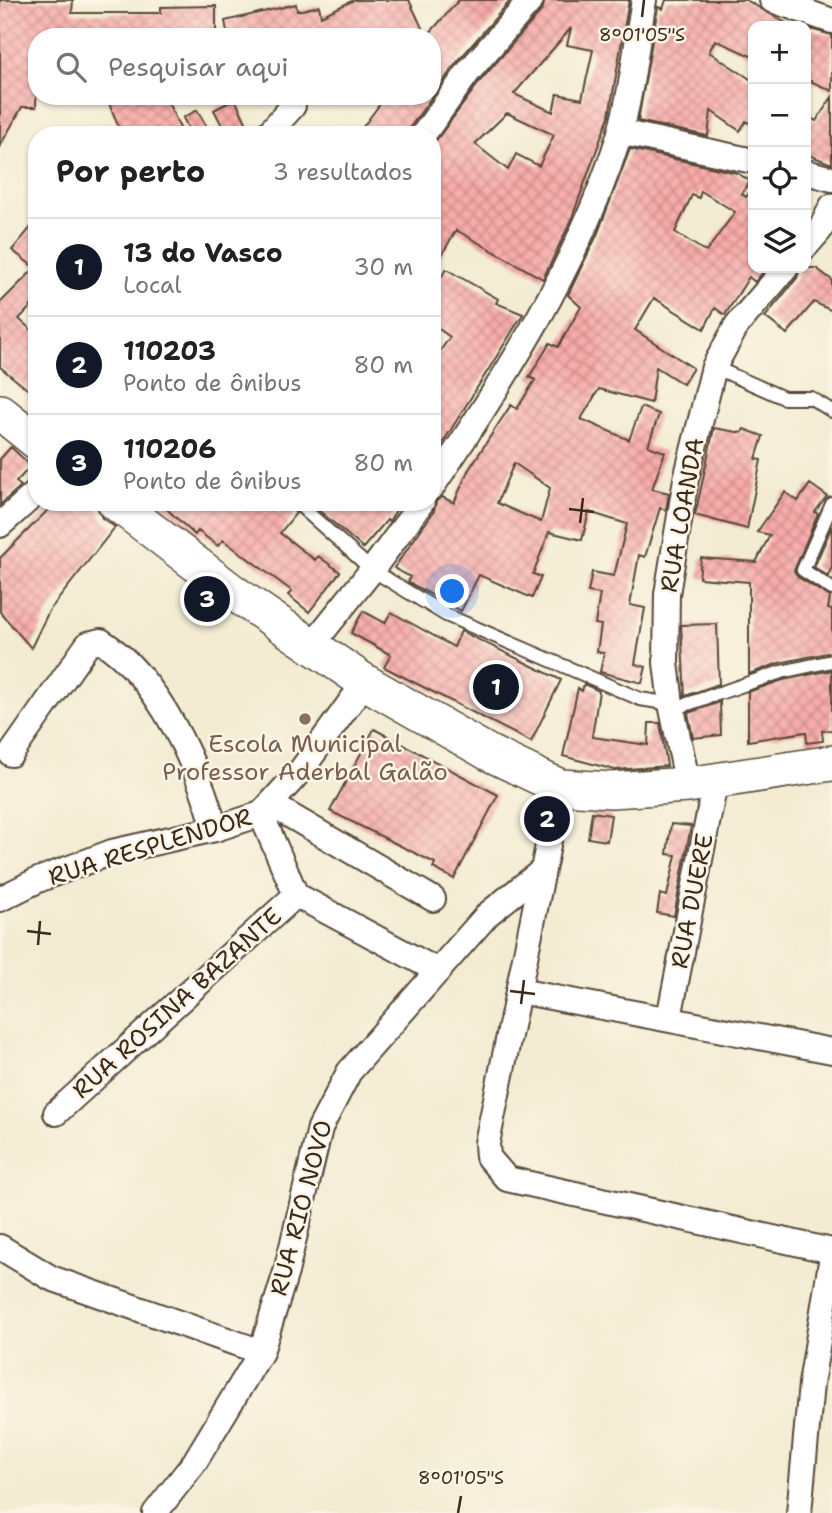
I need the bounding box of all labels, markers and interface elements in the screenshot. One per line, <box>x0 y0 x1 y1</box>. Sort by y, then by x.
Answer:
map controls <box>748 21 811 273</box>
button: + <box>748 21 811 84</box>
text: 8°01'05"S <box>599 23 685 47</box>
search box <box>28 28 441 105</box>
icon: search <box>52 48 90 86</box>
text: Pesquisar aqui <box>108 49 289 84</box>
button: − <box>748 84 811 147</box>
button: locate <box>748 147 811 210</box>
text: Por perto <box>56 151 205 192</box>
text: 3 resultados <box>273 157 413 187</box>
button: layers <box>748 210 811 273</box>
text: 13 do Vasco <box>123 235 283 270</box>
text: 1 <box>74 252 84 282</box>
text: 30 m <box>354 252 413 282</box>
text: Local <box>123 270 181 300</box>
text: 110203 <box>123 333 216 368</box>
text: 2 <box>71 350 87 380</box>
text: 80 m <box>354 350 413 380</box>
text: Ponto de ônibus <box>123 368 302 398</box>
text: 110206 <box>123 431 216 466</box>
street label: RUA LOANDA <box>653 435 711 595</box>
text: 3 <box>71 448 87 478</box>
text: 80 m <box>354 448 413 478</box>
text: Ponto de ônibus <box>123 466 302 496</box>
pin: 3 <box>184 573 230 625</box>
your location <box>435 574 469 608</box>
pin: 1 <box>473 661 519 713</box>
marker: Escola Municipal Professor Aderbal Galão <box>297 711 313 727</box>
place label: Escola Municipal Professor Aderbal Galão <box>162 728 448 788</box>
pin: 2 <box>524 793 570 845</box>
street label: RUA RESPLENDOR <box>44 801 256 893</box>
street label: RUA DUERE <box>663 831 721 971</box>
street label: RUA ROSINA BAZANTE <box>65 900 289 1106</box>
street label: RUA RIO NOVO <box>262 1117 340 1299</box>
text: 8°01'05"S <box>418 1466 504 1490</box>

